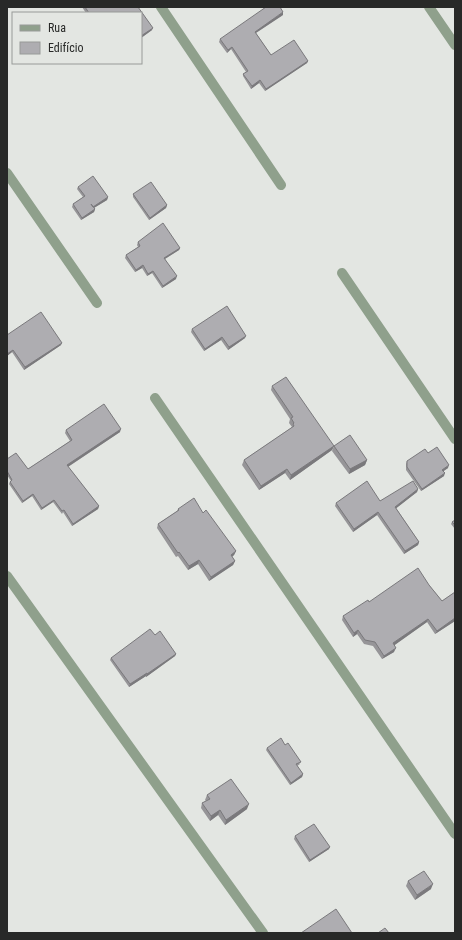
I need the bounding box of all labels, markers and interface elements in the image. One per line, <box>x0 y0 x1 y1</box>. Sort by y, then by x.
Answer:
legend <box>12 12 142 64</box>
text: Rua <box>48 21 66 35</box>
text: Edifício <box>48 41 84 55</box>

